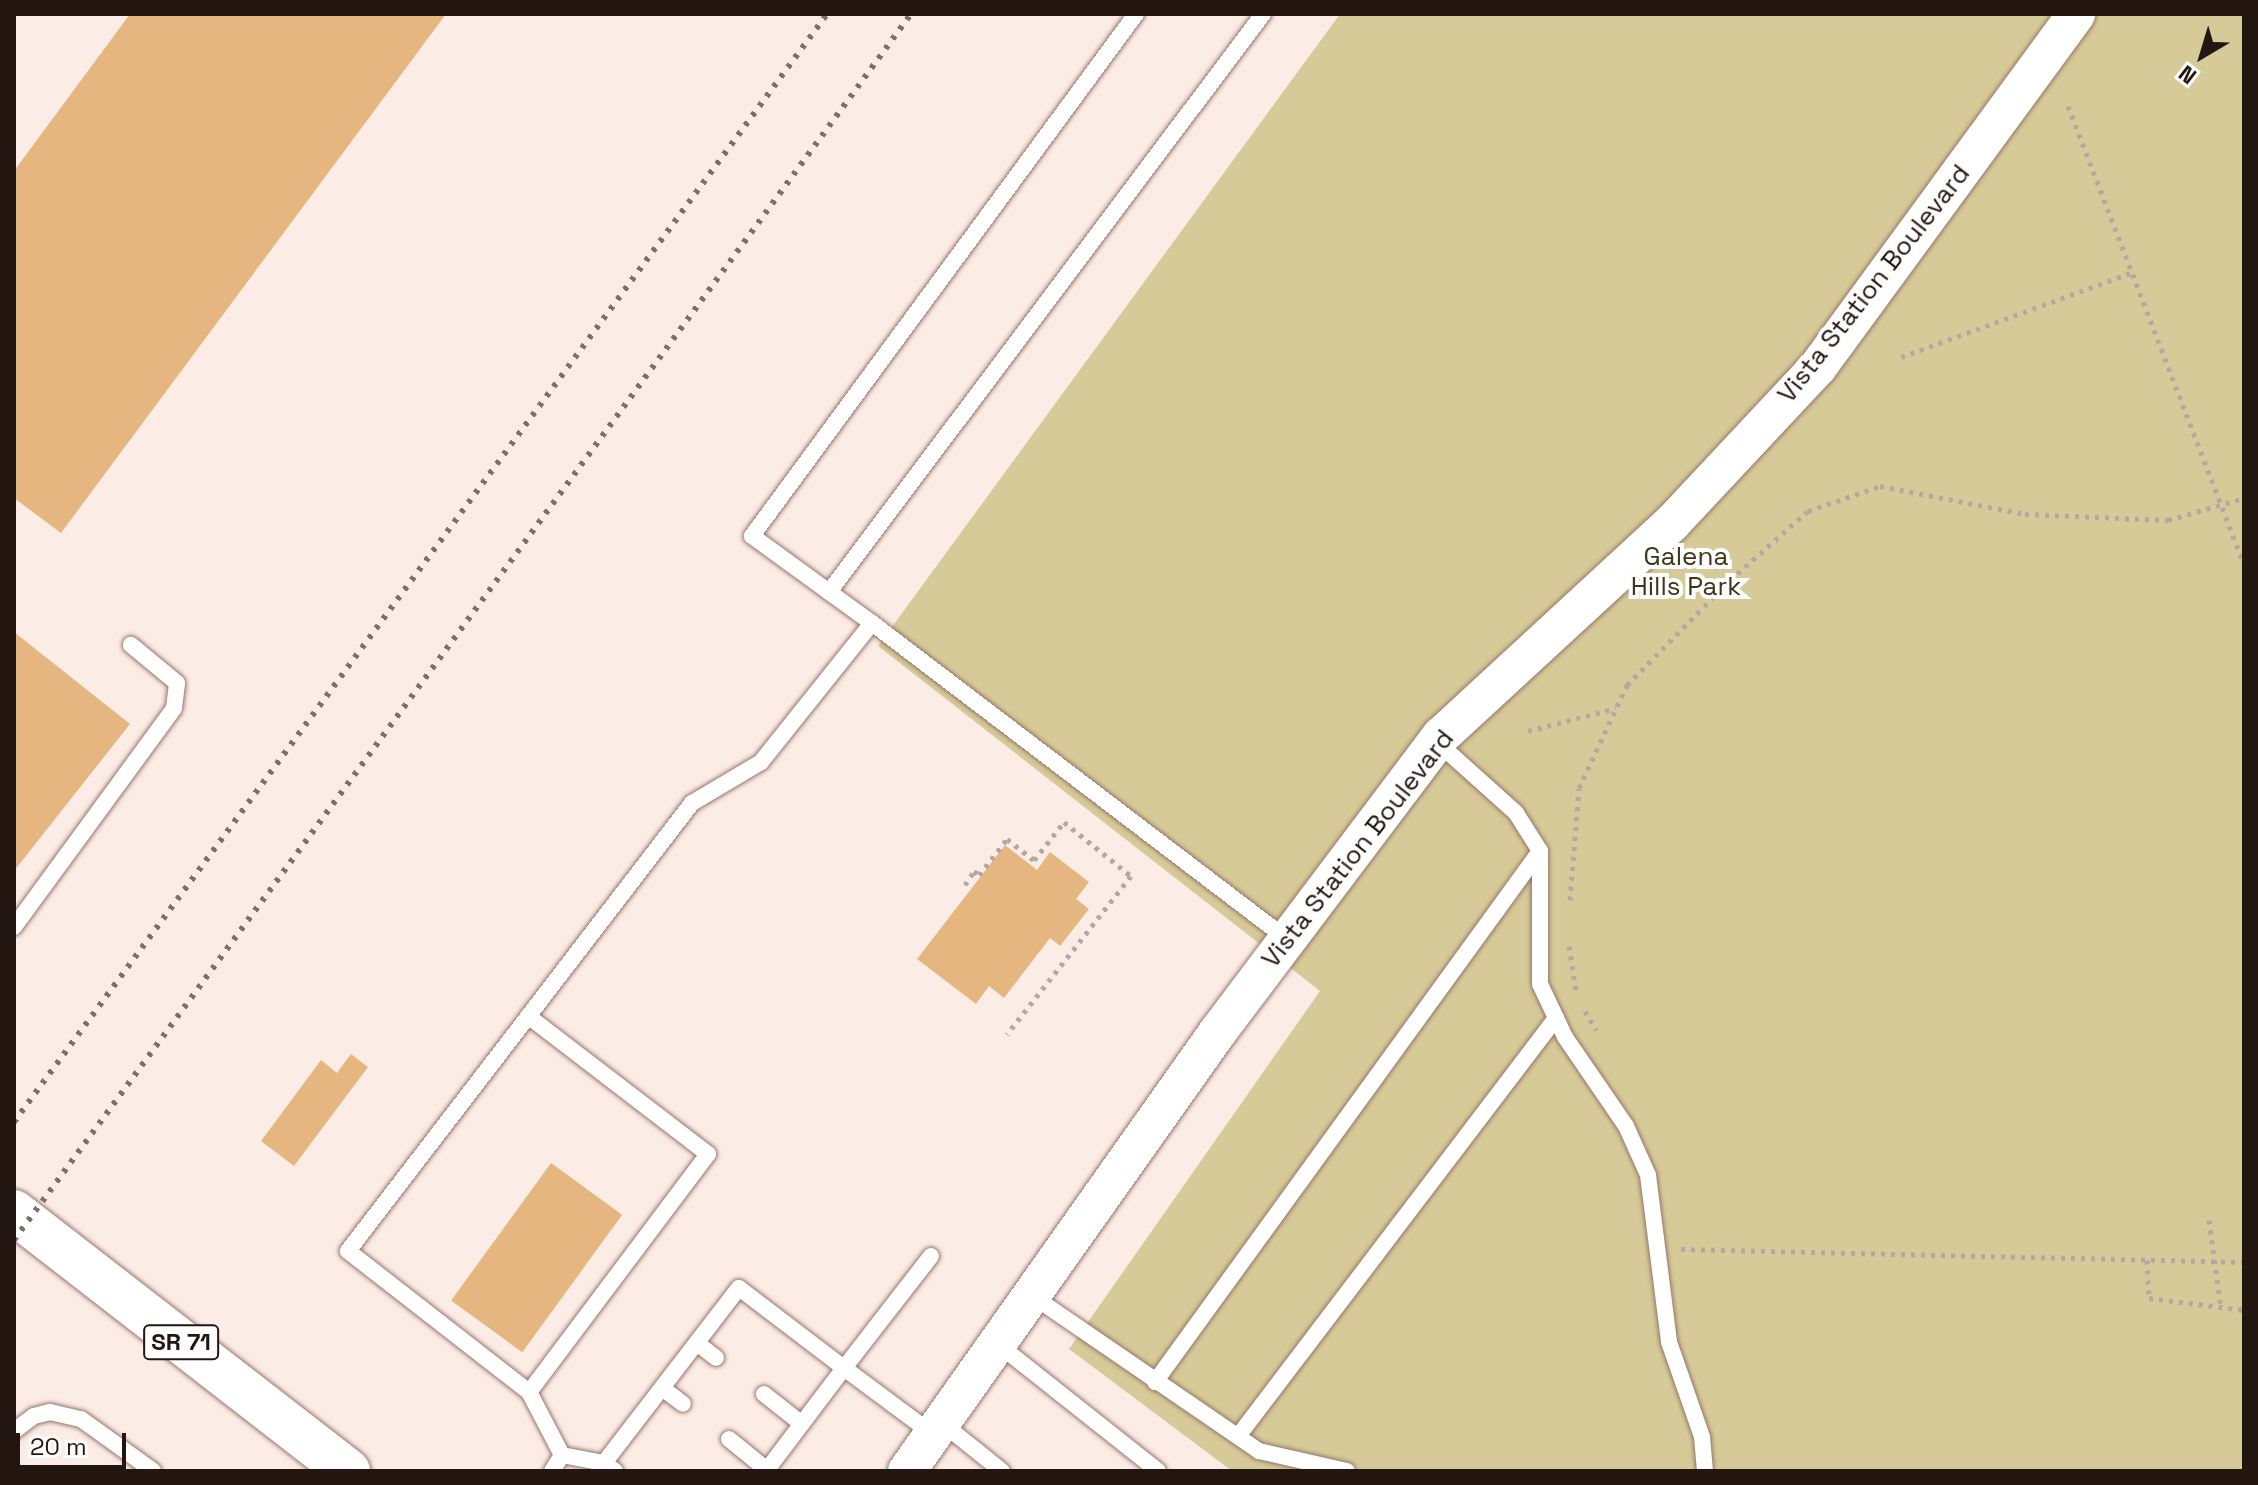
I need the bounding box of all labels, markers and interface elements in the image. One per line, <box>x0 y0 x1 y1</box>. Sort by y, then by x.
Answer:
north arrow <box>2162 16 2242 96</box>
text: N <box>2173 59 2202 90</box>
street label: Vista Station Boulevard <box>1771 159 1977 409</box>
park label: Galena Hills Park <box>1631 541 1741 602</box>
street label: Vista Station Boulevard <box>1255 724 1461 974</box>
road number: SR 71 <box>143 1322 219 1362</box>
scale bar <box>20 1417 130 1467</box>
text: 20 m <box>30 1431 87 1462</box>

